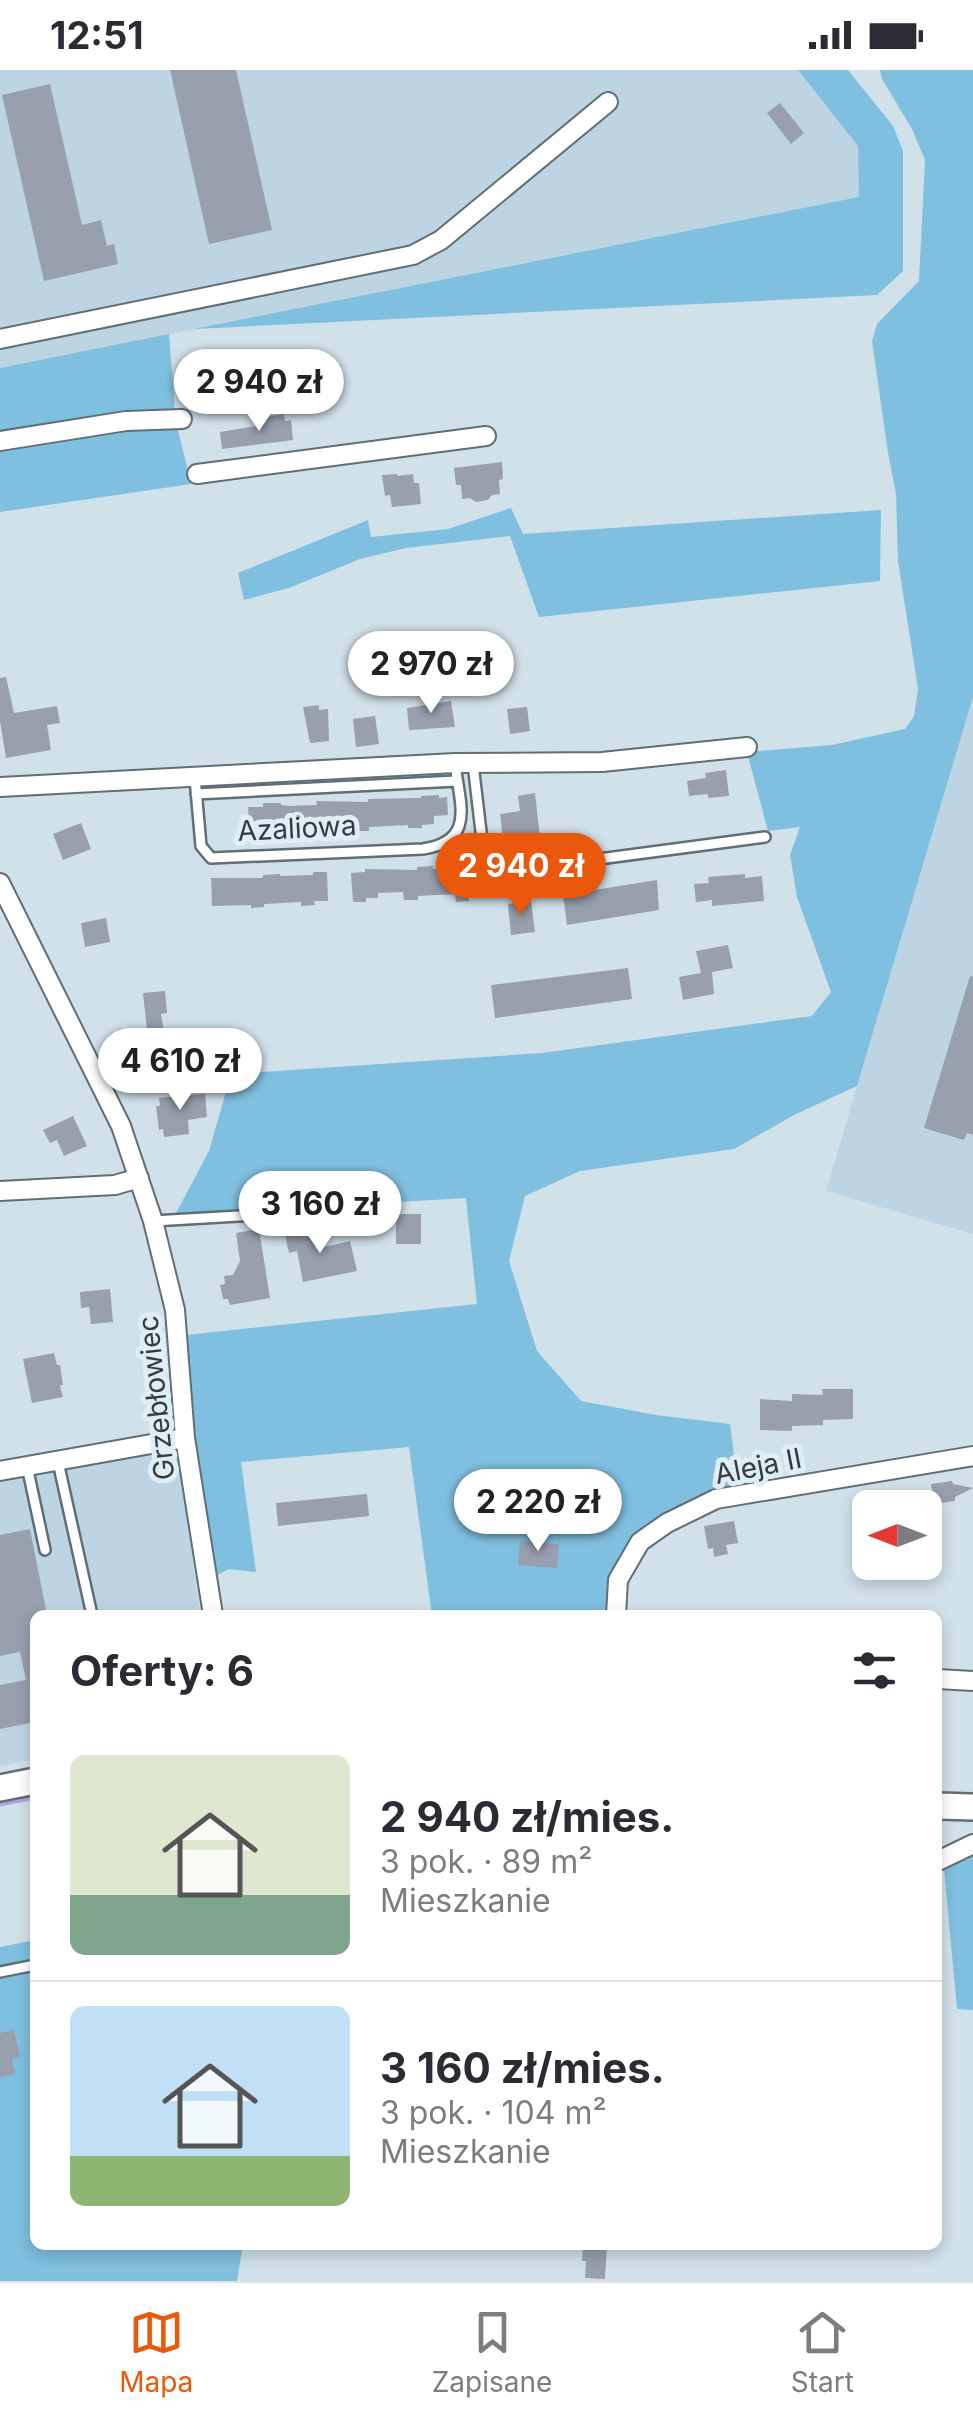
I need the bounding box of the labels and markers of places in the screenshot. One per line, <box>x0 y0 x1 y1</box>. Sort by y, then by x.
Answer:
pin: 2 940 zł <box>156 349 362 434</box>
pin: 2 970 zł <box>328 631 534 716</box>
pin: 2 940 zł <box>418 833 624 918</box>
pin: 4 610 zł <box>77 1028 283 1113</box>
pin: 3 160 zł <box>217 1171 423 1256</box>
pin: 2 220 zł <box>435 1469 641 1554</box>

